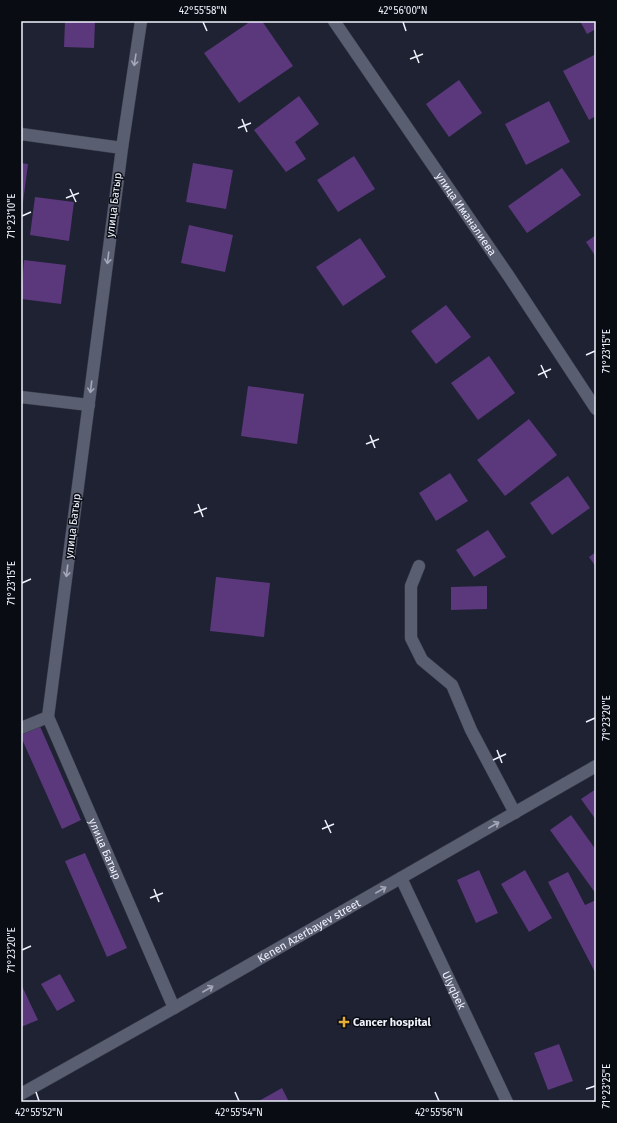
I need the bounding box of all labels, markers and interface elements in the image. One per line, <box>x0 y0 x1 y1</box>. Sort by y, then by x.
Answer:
text: 42°55'58"N <box>179 5 227 17</box>
text: 42°56'00"N <box>378 5 428 17</box>
one-way arrow <box>131 53 139 66</box>
street label: улица Иманалиева <box>433 170 499 258</box>
street label: улица Батыр <box>104 172 124 238</box>
text: 71°23'10"E <box>6 193 18 239</box>
one-way arrow <box>104 251 111 264</box>
text: 71°23'15"E <box>601 329 613 373</box>
one-way arrow <box>87 380 95 393</box>
street label: улица Батыр <box>63 493 83 559</box>
text: 71°23'15"E <box>6 561 18 605</box>
one-way arrow <box>63 564 71 577</box>
text: 71°23'20"E <box>601 695 613 741</box>
street label: улица Батыр <box>86 816 124 882</box>
one-way arrow <box>488 820 500 828</box>
one-way arrow <box>375 885 387 893</box>
street label: Kenen Azerbayev street <box>255 896 363 965</box>
text: 71°23'20"E <box>6 927 18 973</box>
street label: Ulyqbek <box>439 969 469 1012</box>
one-way arrow <box>202 985 214 993</box>
marker: Cancer hospital <box>338 1016 350 1028</box>
place label: Cancer hospital <box>353 1016 432 1029</box>
text: 71°23'25"E <box>601 1064 613 1108</box>
text: 42°55'52"N <box>15 1107 63 1119</box>
text: 42°55'54"N <box>215 1107 263 1119</box>
text: 42°55'56"N <box>415 1107 463 1119</box>

